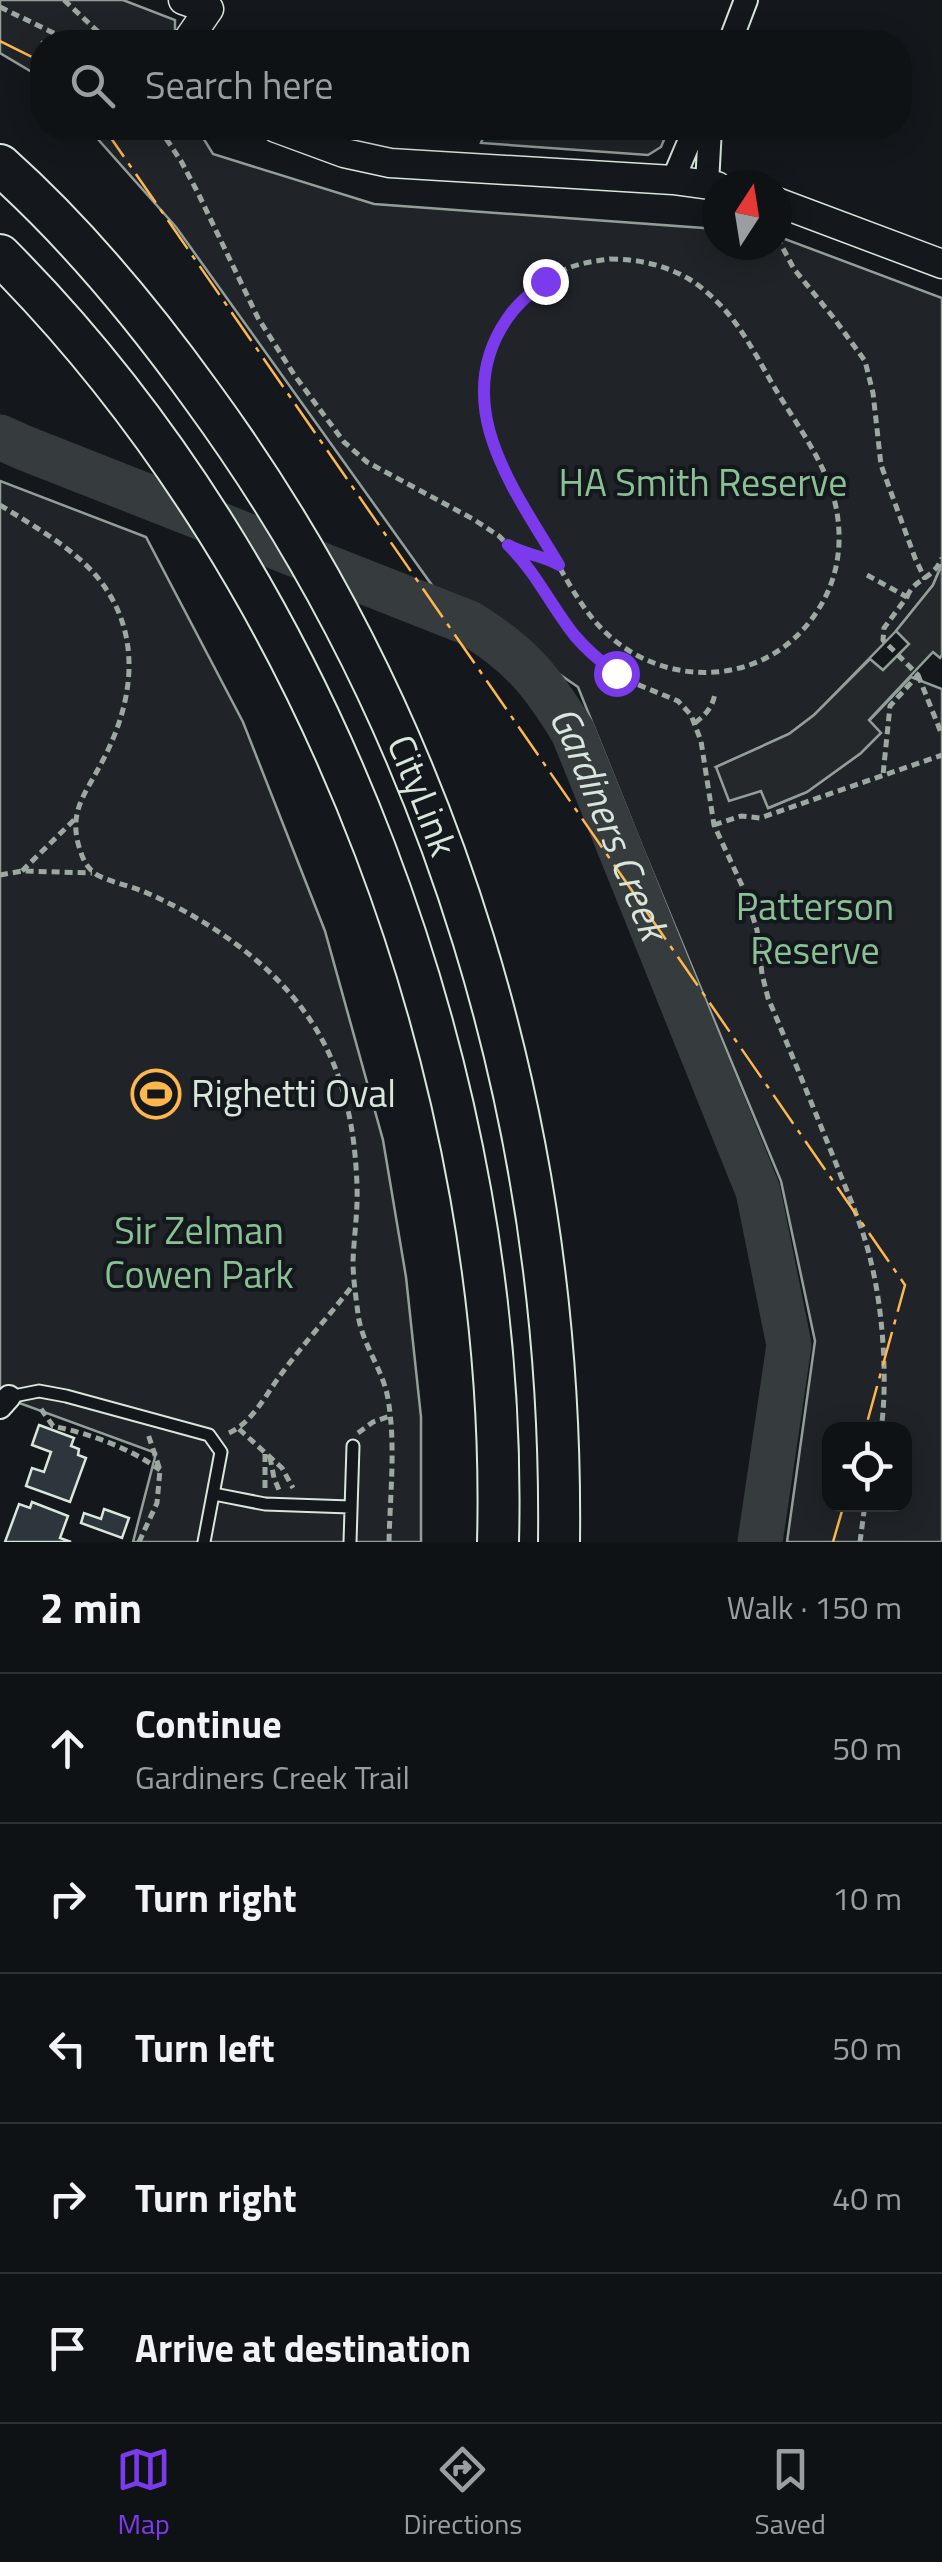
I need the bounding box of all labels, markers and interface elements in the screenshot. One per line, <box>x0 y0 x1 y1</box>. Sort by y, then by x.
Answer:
search box <box>30 30 912 140</box>
text: Search here <box>145 56 333 114</box>
icon: search <box>65 58 120 113</box>
north arrow <box>702 170 792 260</box>
route end <box>523 259 569 305</box>
park label: HA Smith Reserve <box>559 453 847 511</box>
route start <box>594 651 640 697</box>
water label: Gardiners Creek <box>534 693 686 953</box>
street label: CityLink <box>373 726 473 864</box>
park label: Patterson Reserve <box>736 877 894 979</box>
place label: Righetti Oval <box>191 1064 396 1122</box>
sports icon: Righetti Oval <box>130 1068 182 1120</box>
park label: Sir Zelman Cowen Park <box>104 1201 294 1303</box>
map controls <box>822 1422 912 1512</box>
button: locate <box>822 1422 912 1512</box>
text: 2 min <box>40 1575 142 1639</box>
text: Walk · 150 m <box>727 1583 902 1631</box>
text: Continue <box>135 1695 282 1753</box>
icon: ahead <box>40 1721 95 1776</box>
text: 50 m <box>832 1724 902 1772</box>
text: Gardiners Creek Trail <box>135 1753 410 1801</box>
text: Turn right <box>135 1869 297 1927</box>
icon: right <box>40 1871 95 1926</box>
text: 10 m <box>832 1874 902 1922</box>
text: Turn left <box>135 2019 275 2077</box>
icon: left <box>40 2021 95 2076</box>
text: 50 m <box>832 2024 902 2072</box>
text: Turn right <box>135 2169 297 2227</box>
icon: right <box>40 2171 95 2226</box>
text: 40 m <box>832 2174 902 2222</box>
text: Arrive at destination <box>135 2319 471 2377</box>
icon: arrive <box>40 2321 95 2376</box>
tab: Map <box>116 2442 171 2545</box>
tab: Directions <box>403 2442 522 2545</box>
tab: Saved <box>755 2442 826 2545</box>

